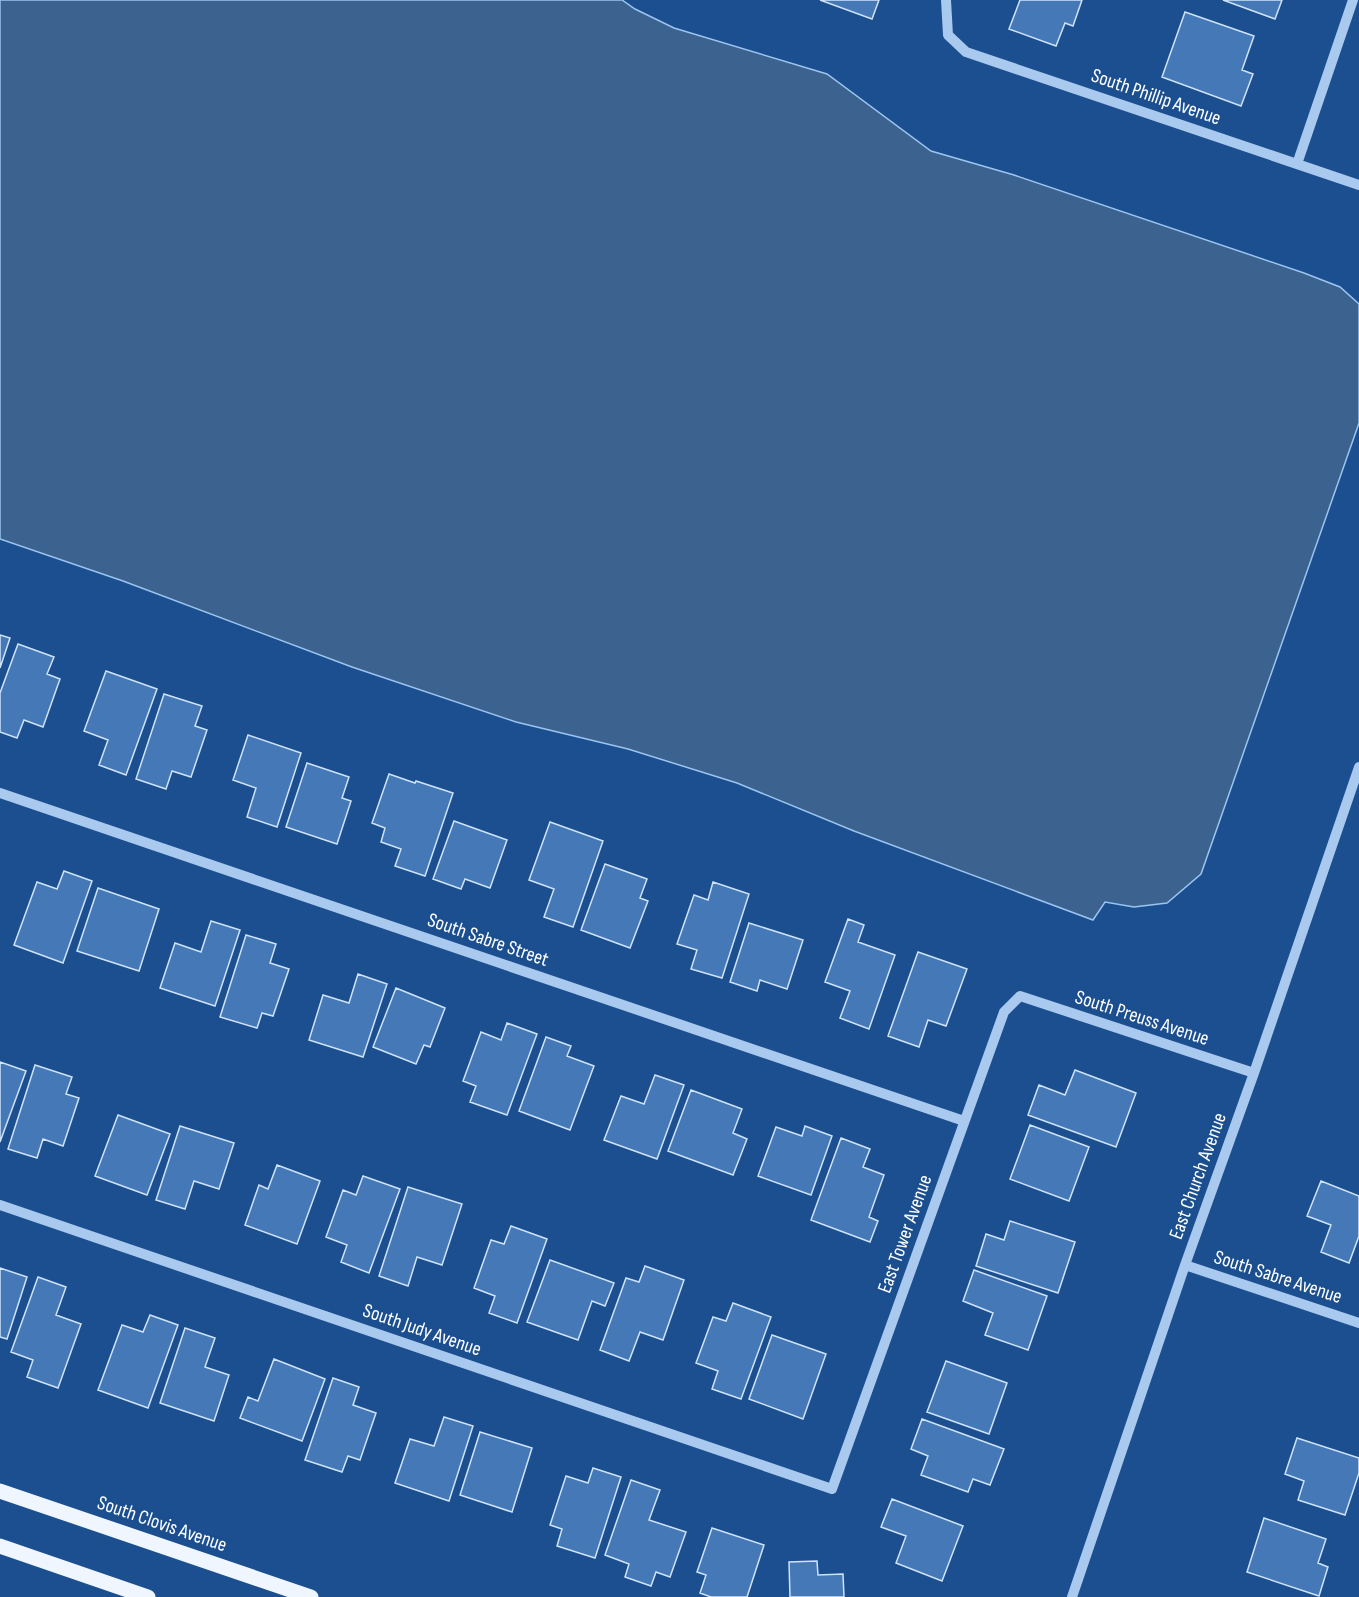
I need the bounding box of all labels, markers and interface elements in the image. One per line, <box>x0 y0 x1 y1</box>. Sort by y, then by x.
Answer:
street label: South Phillip Avenue <box>1088 64 1224 130</box>
street label: South Sabre Street <box>424 908 552 972</box>
street label: South Preuss Avenue <box>1072 985 1212 1051</box>
street label: East Church Avenue <box>1164 1110 1232 1242</box>
street label: East Tower Avenue <box>872 1172 938 1296</box>
street label: South Sabre Avenue <box>1211 1245 1345 1309</box>
street label: South Judy Avenue <box>360 1299 484 1361</box>
street label: South Clovis Avenue <box>94 1491 230 1557</box>

